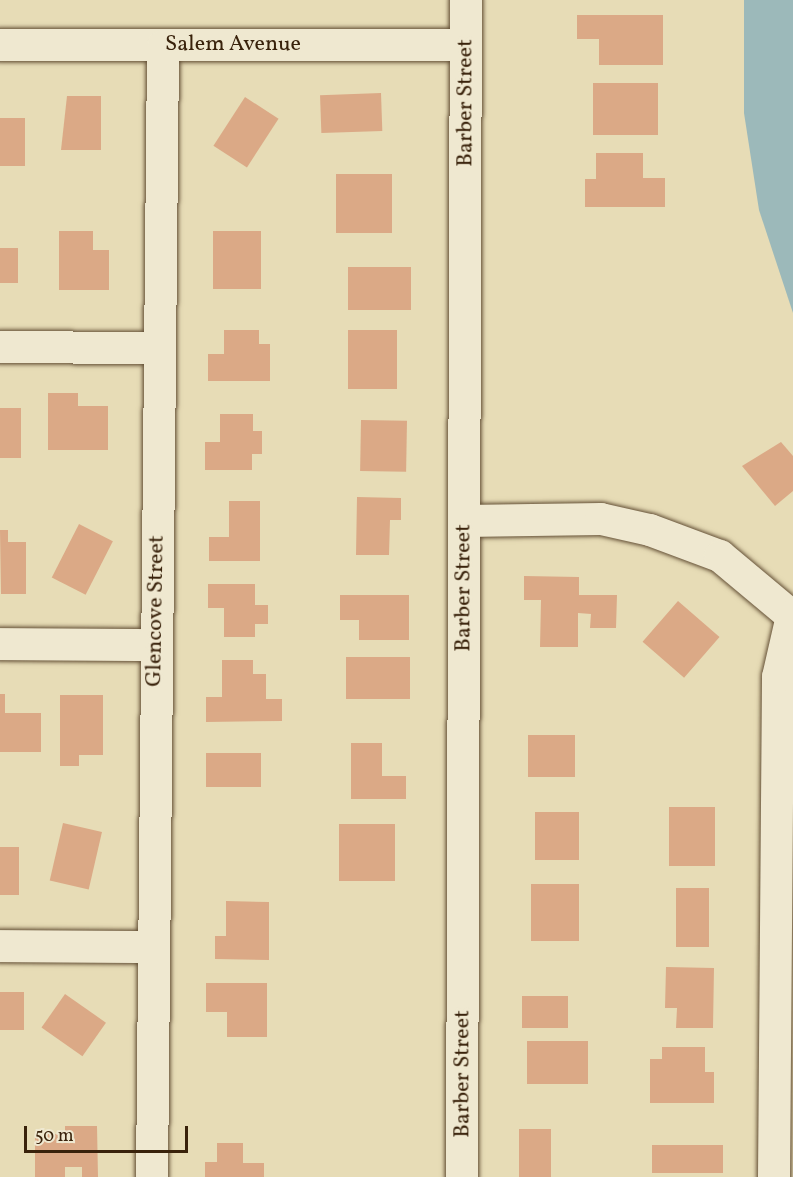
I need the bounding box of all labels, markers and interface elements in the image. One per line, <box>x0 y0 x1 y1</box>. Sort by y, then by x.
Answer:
street label: Salem Avenue <box>165 32 301 58</box>
street label: Barber Street <box>453 39 479 167</box>
street label: Barber Street <box>451 524 477 652</box>
street label: Glencove Street <box>141 535 171 687</box>
street label: Barber Street <box>450 1010 476 1138</box>
scale bar <box>27 1114 190 1152</box>
text: 50 m <box>35 1124 74 1149</box>

